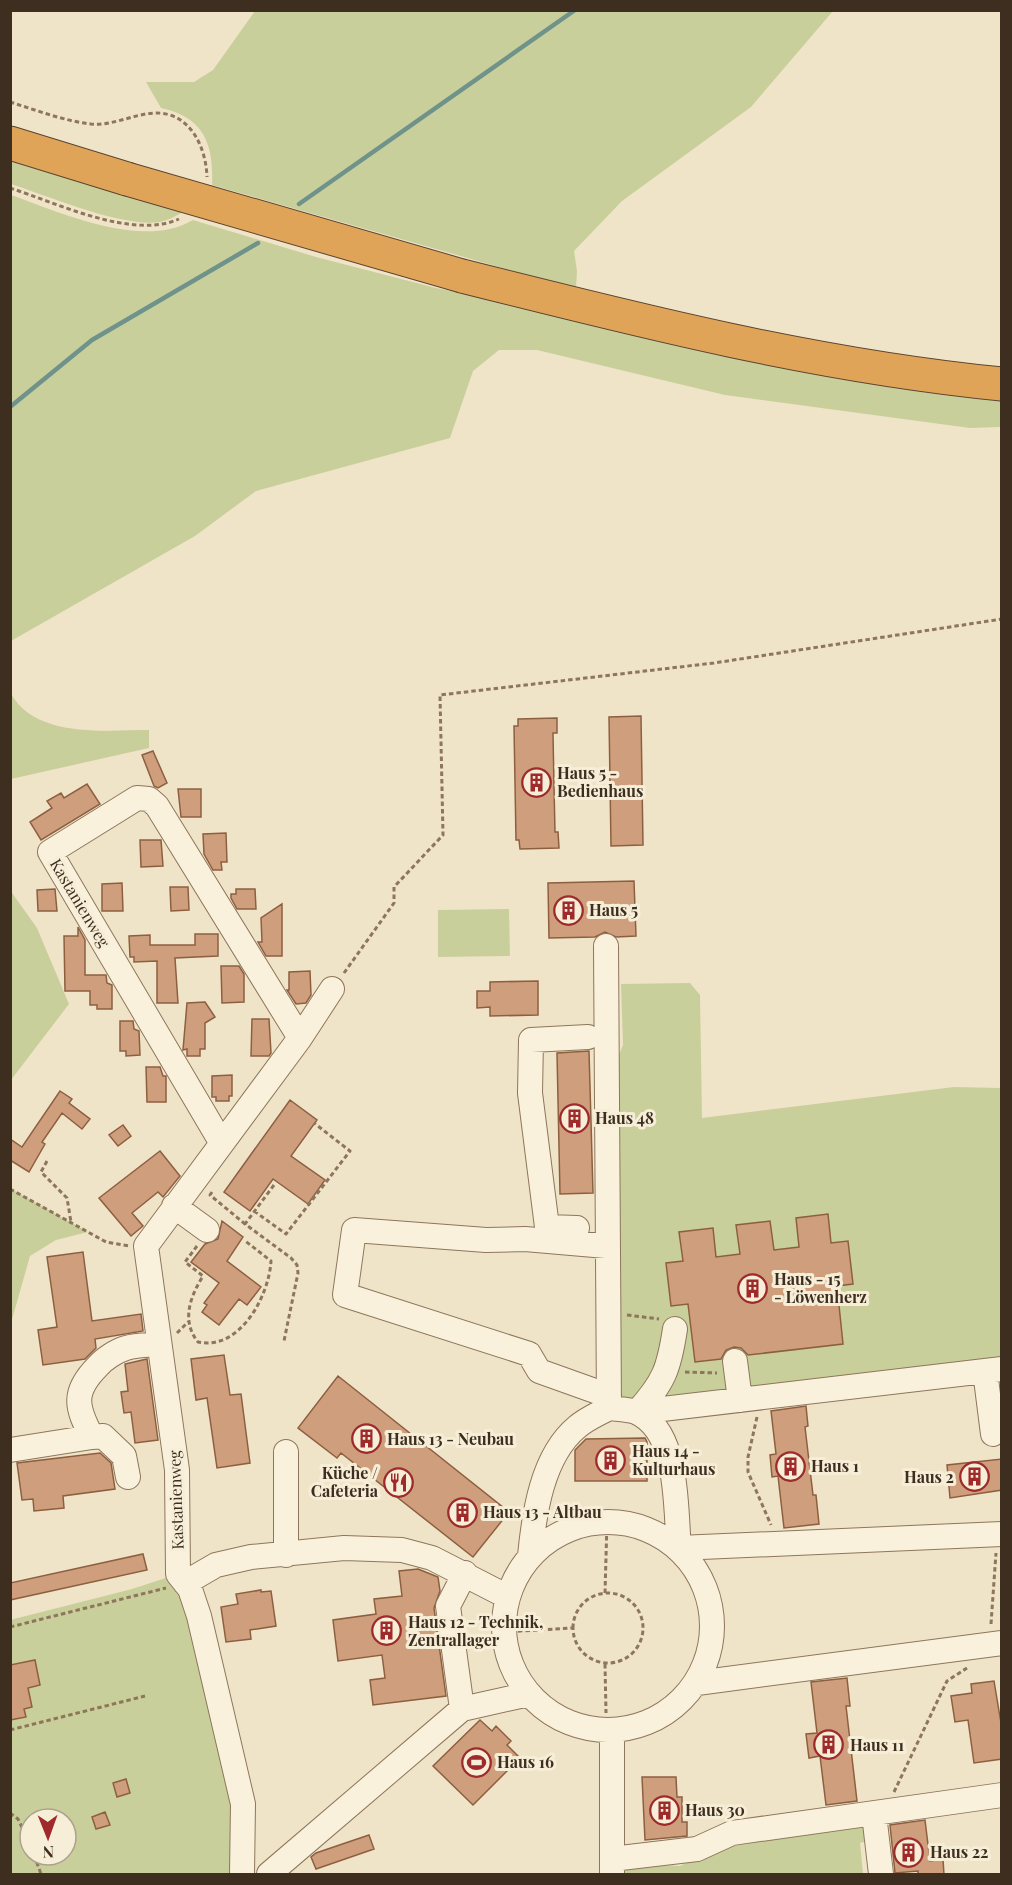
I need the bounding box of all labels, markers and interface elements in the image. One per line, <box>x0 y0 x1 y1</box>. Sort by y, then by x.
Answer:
place label: Haus 5 - Bedienhaus <box>557 762 643 801</box>
building icon: Haus 5 - Bedienhaus <box>520 766 552 798</box>
street label: Kastanienweg <box>46 855 115 951</box>
building icon: Haus 5 <box>552 894 584 926</box>
place label: Haus 5 <box>589 899 638 920</box>
building icon: Haus 48 <box>558 1102 590 1134</box>
place label: Haus 48 <box>595 1107 654 1128</box>
place label: Haus - 15 - Löwenherz <box>774 1268 867 1307</box>
building icon: Haus - 15 - Löwenherz <box>737 1272 769 1304</box>
building icon: Haus 13 - Neubau <box>350 1423 382 1455</box>
place label: Haus 13 - Neubau <box>387 1428 514 1449</box>
place label: Haus 14 - Kulturhaus <box>632 1440 715 1479</box>
building icon: Haus 14 - Kulturhaus <box>595 1444 627 1476</box>
street label: Kastanienweg <box>163 1449 188 1550</box>
building icon: Haus 1 <box>774 1450 806 1482</box>
place label: Haus 1 <box>811 1455 859 1476</box>
building icon: Haus 2 <box>959 1461 991 1493</box>
place label: Küche / Cafeteria <box>311 1462 379 1501</box>
restaurant icon: Küche / Cafeteria <box>383 1466 415 1498</box>
place label: Haus 2 <box>904 1466 954 1487</box>
building icon: Haus 13 - Altbau <box>446 1496 478 1528</box>
place label: Haus 13 - Altbau <box>483 1501 602 1522</box>
place label: Haus 12 - Technik, Zentrallager <box>408 1611 543 1650</box>
building icon: Haus 12 - Technik, Zentrallager <box>371 1615 403 1647</box>
building icon: Haus 11 <box>813 1729 845 1761</box>
place label: Haus 11 <box>850 1734 904 1755</box>
sports icon: Haus 16 <box>460 1746 492 1778</box>
place label: Haus 16 <box>497 1751 554 1772</box>
building icon: Haus 30 <box>648 1794 680 1826</box>
place label: Haus 30 <box>685 1799 745 1820</box>
north arrow <box>18 1807 78 1867</box>
building icon: Haus 22 <box>893 1836 925 1868</box>
place label: Haus 22 <box>930 1841 988 1862</box>
text: N <box>42 1842 54 1863</box>

